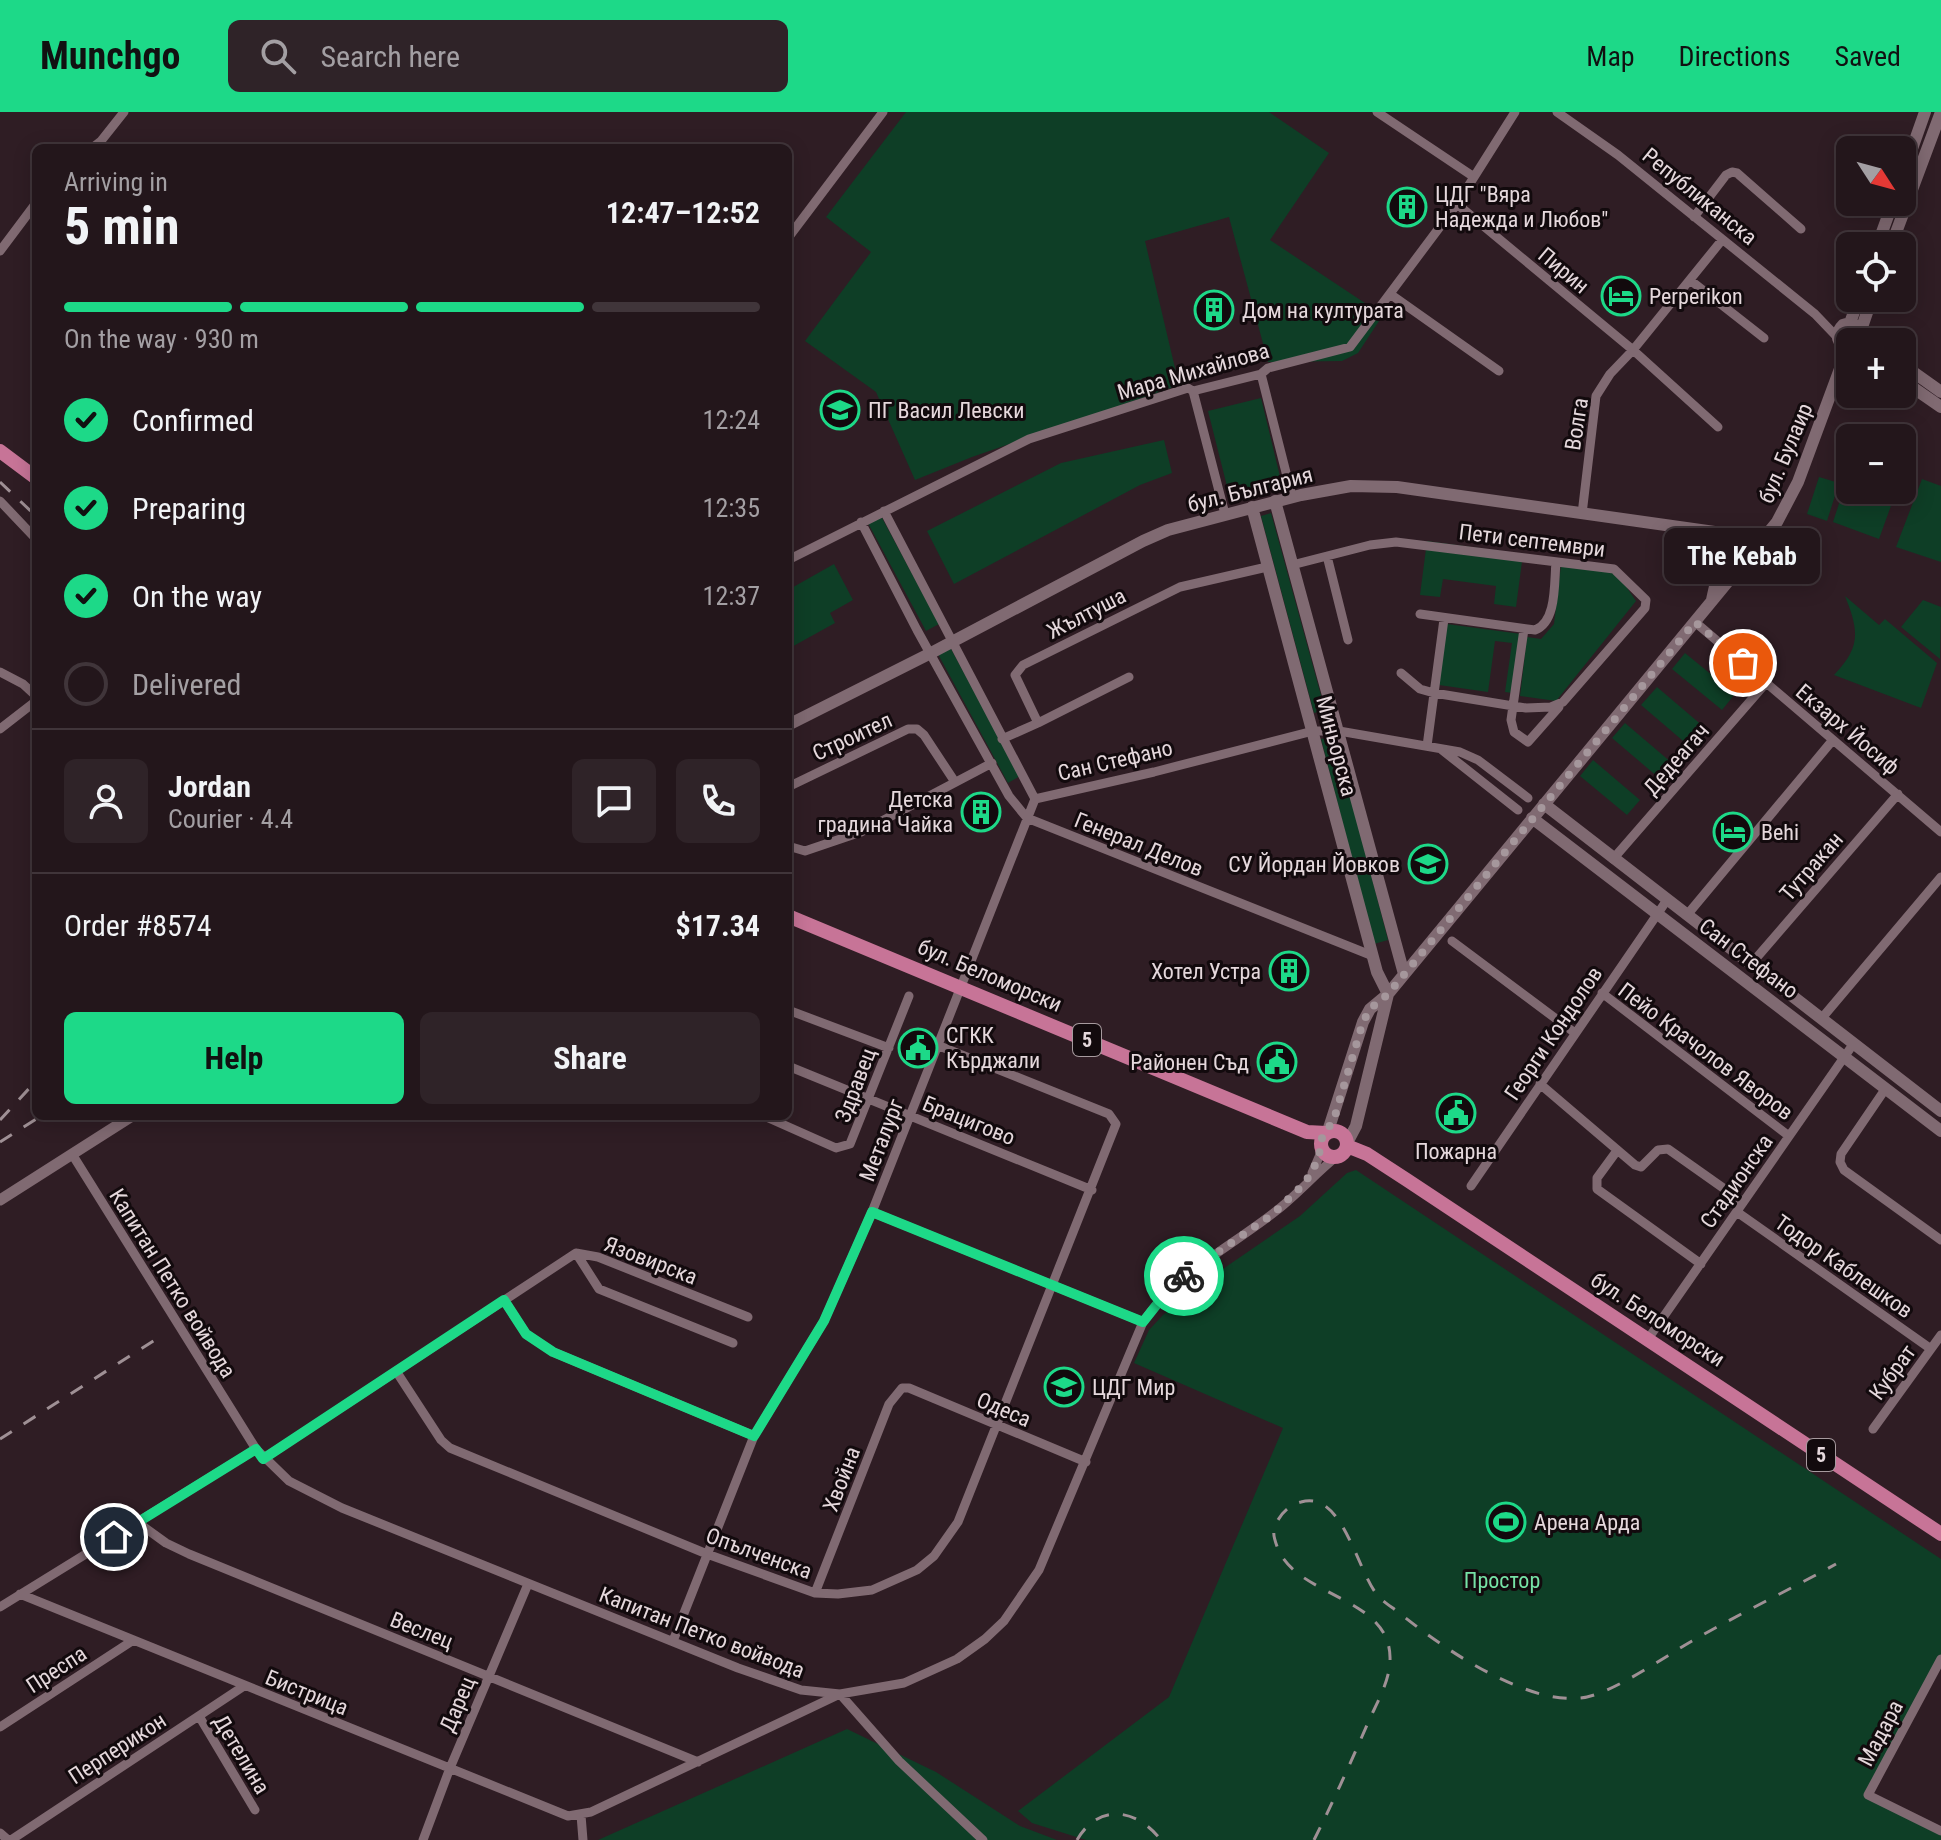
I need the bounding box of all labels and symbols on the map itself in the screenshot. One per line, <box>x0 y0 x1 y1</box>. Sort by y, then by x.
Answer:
north arrow <box>1836 136 1916 216</box>
street label: Републиканска <box>1638 143 1762 250</box>
place label: ЦДГ "Вяра Надежда и Любов" <box>1435 182 1608 232</box>
building icon: ЦДГ "Вяра Надежда и Любов" <box>1386 186 1428 228</box>
street label: Пирин <box>1533 242 1594 299</box>
hotel icon: Perperikon <box>1600 275 1642 317</box>
place label: Perperikon <box>1649 284 1743 309</box>
building icon: Дом на културата <box>1193 289 1235 331</box>
place label: Дом на културата <box>1242 298 1404 323</box>
street label: Мара Михайлова <box>1114 338 1272 405</box>
school or university icon: ПГ Васил Левски <box>819 389 861 431</box>
street label: Волга <box>1560 396 1593 452</box>
place label: ПГ Васил Левски <box>868 398 1025 423</box>
street label: бул. Булаир <box>1753 399 1818 507</box>
street label: бул. България <box>1185 462 1315 517</box>
street label: Пети септември <box>1457 519 1607 562</box>
callout: The Kebab <box>1665 527 1821 583</box>
street label: Жълтуша <box>1043 583 1130 644</box>
pin <box>1709 629 1777 697</box>
street label: Екзарх Йосиф <box>1791 679 1904 780</box>
street label: Миньорска <box>1311 693 1362 799</box>
street label: Строител <box>808 707 896 766</box>
street label: Дедеагач <box>1638 718 1714 800</box>
street label: Сан Стефано <box>1055 735 1175 786</box>
place label: Детска градина Чайка <box>818 787 953 837</box>
building icon: Детска градина Чайка <box>960 791 1002 833</box>
street label: Генерал Делов <box>1071 807 1207 882</box>
hotel icon: Behi <box>1712 811 1754 853</box>
place label: Behi <box>1761 820 1799 845</box>
street label: Тутракан <box>1775 827 1848 906</box>
school or university icon: СУ Йордан Йовков <box>1407 843 1449 885</box>
place label: СУ Йордан Йовков <box>1228 852 1400 877</box>
street label: Сан Стефано <box>1694 913 1803 1004</box>
street label: бул. Беломорски <box>914 934 1066 1017</box>
building icon: Хотел Устра <box>1268 950 1310 992</box>
place label: Хотел Устра <box>1151 959 1261 984</box>
street label: Георги Кондолов <box>1500 962 1607 1105</box>
street label: Пейо Крачолов Яворов <box>1614 978 1798 1125</box>
place label: СГКК Кърджали <box>946 1023 1040 1073</box>
road number: 5 <box>1073 1024 1101 1056</box>
public building icon: СГКК Кърджали <box>897 1027 939 1069</box>
public building icon: Районен Съд <box>1256 1041 1298 1083</box>
street label: Здравец <box>830 1045 881 1126</box>
place label: Районен Съд <box>1130 1050 1249 1075</box>
street label: Брацигово <box>919 1091 1019 1150</box>
public building icon: Пожарна <box>1435 1092 1477 1134</box>
street label: Металург <box>854 1096 909 1185</box>
street label: Стадионска <box>1695 1130 1778 1233</box>
place label: Пожарна <box>1415 1139 1497 1164</box>
street label: Капитан Петко войвода <box>104 1184 241 1382</box>
street label: Тодор Каблешков <box>1770 1210 1917 1323</box>
street label: Язовирска <box>601 1231 701 1290</box>
courier <box>1144 1236 1224 1316</box>
street label: бул. Беломорски <box>1586 1267 1729 1372</box>
street label: Кубрат <box>1864 1340 1921 1405</box>
school or university icon: ЦДГ Мир <box>1043 1366 1085 1408</box>
place label: ЦДГ Мир <box>1092 1375 1175 1400</box>
street label: Одеса <box>973 1387 1034 1432</box>
road number: 5 <box>1807 1439 1835 1471</box>
street label: Хвойна <box>818 1443 865 1515</box>
sports icon: Арена Арда <box>1485 1501 1527 1543</box>
pin <box>80 1503 148 1571</box>
place label: Арена Арда <box>1534 1510 1640 1535</box>
street label: Опълченска <box>702 1523 815 1584</box>
park label: Простор <box>1464 1568 1540 1593</box>
street label: Капитан Петко войвода <box>596 1582 808 1683</box>
street label: Веслец <box>387 1607 457 1654</box>
street label: Преспа <box>21 1641 91 1698</box>
street label: Бистрица <box>262 1665 352 1720</box>
street label: Дарец <box>435 1673 480 1736</box>
street label: Мадара <box>1853 1696 1908 1770</box>
street label: Перперикон <box>64 1708 171 1789</box>
street label: Детелина <box>208 1710 275 1798</box>

